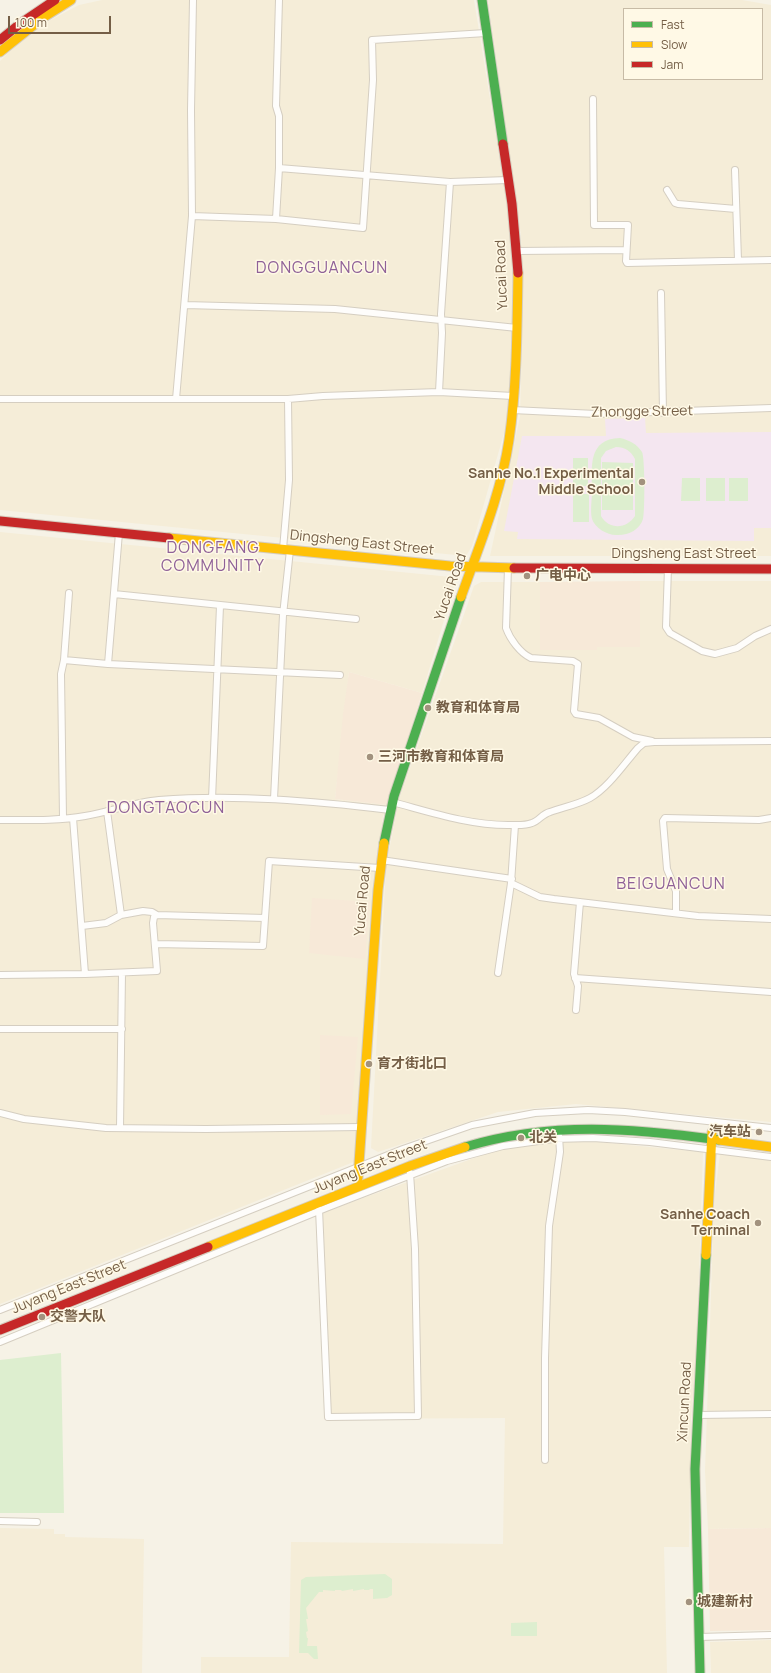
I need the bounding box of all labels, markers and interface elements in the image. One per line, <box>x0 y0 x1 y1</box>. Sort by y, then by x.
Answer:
scale bar <box>10 8 113 34</box>
legend <box>623 8 763 80</box>
text: 100 m <box>15 14 47 31</box>
text: Fast <box>661 16 685 33</box>
text: Slow <box>661 36 687 53</box>
text: Jam <box>661 56 683 73</box>
street label: Yucai Road <box>492 240 512 310</box>
district label: DONGGUANCUN <box>256 259 388 279</box>
street label: Zhongge Street <box>591 403 693 421</box>
place label: Sanhe No.1 Experimental Middle School <box>468 466 634 498</box>
marker: Sanhe No.1 Experimental Middle School <box>637 477 647 487</box>
street label: Dingsheng East Street <box>289 527 435 559</box>
district label: DONGFANG COMMUNITY <box>161 539 265 577</box>
street label: Dingsheng East Street <box>612 546 756 562</box>
street label: Yucai Road <box>432 551 470 623</box>
place label: 广电中心 <box>535 568 591 584</box>
marker: 广电中心 <box>522 571 532 581</box>
place label: 教育和体育局 <box>436 700 520 716</box>
marker: 教育和体育局 <box>423 703 433 713</box>
place label: 三河市教育和体育局 <box>378 749 504 765</box>
marker: 三河市教育和体育局 <box>365 752 375 762</box>
district label: DONGTAOCUN <box>107 799 225 819</box>
street label: Yucai Road <box>352 865 374 937</box>
district label: BEIGUANCUN <box>616 875 726 895</box>
place label: 育才街北口 <box>377 1056 447 1072</box>
marker: 育才街北口 <box>364 1059 374 1069</box>
place label: 汽车站 <box>709 1124 751 1140</box>
marker: 汽车站 <box>754 1127 764 1137</box>
place label: 北关 <box>529 1130 557 1146</box>
marker: 北关 <box>516 1133 526 1143</box>
street label: Juyang East Street <box>310 1136 430 1198</box>
place label: Sanhe Coach Terminal <box>660 1207 750 1240</box>
marker: Sanhe Coach Terminal <box>753 1218 763 1228</box>
street label: Juyang East Street <box>9 1256 129 1318</box>
place label: 交警大队 <box>50 1309 106 1325</box>
marker: 交警大队 <box>37 1312 47 1322</box>
street label: Xincun Road <box>675 1361 695 1443</box>
place label: 城建新村 <box>697 1594 753 1610</box>
marker: 城建新村 <box>684 1597 694 1607</box>

